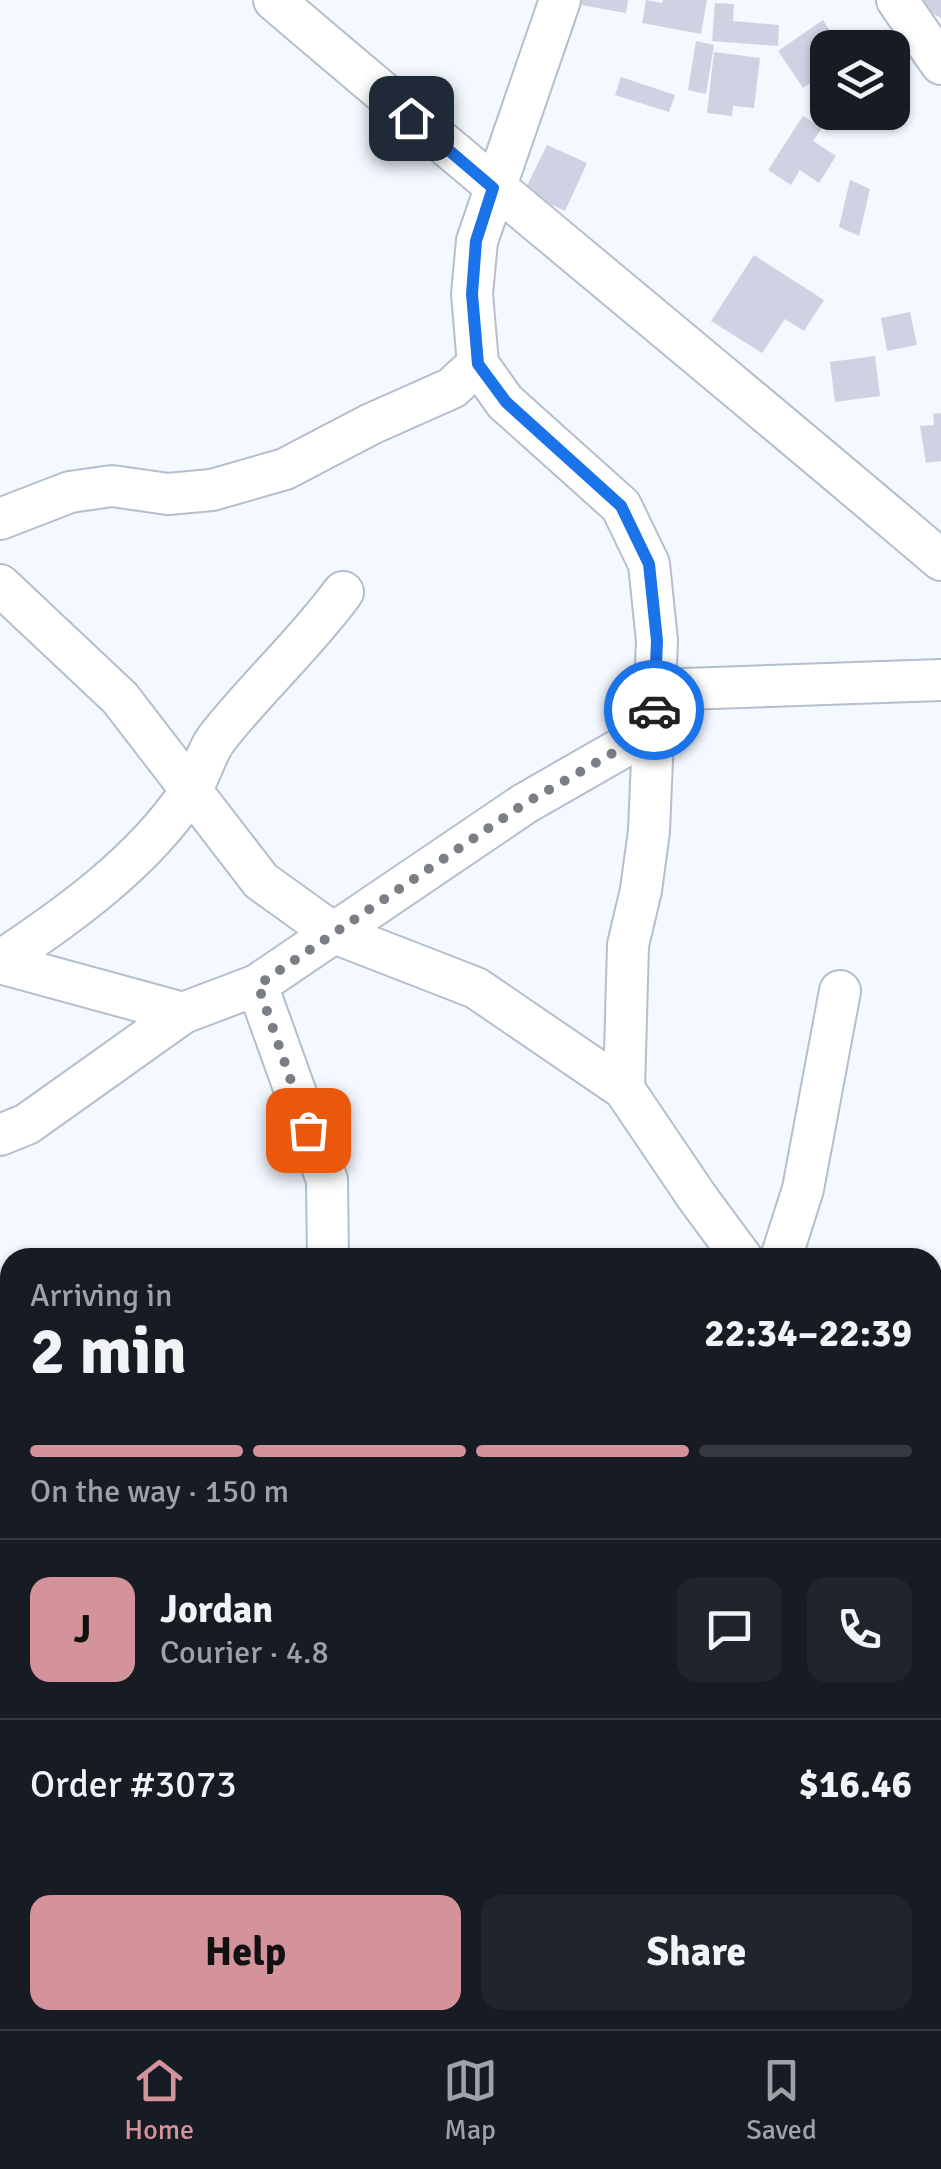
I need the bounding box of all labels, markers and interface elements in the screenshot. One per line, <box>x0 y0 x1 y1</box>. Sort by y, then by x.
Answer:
map controls <box>810 30 910 130</box>
button: layers <box>810 30 910 130</box>
pin <box>369 76 454 161</box>
icon: home <box>384 91 439 146</box>
courier <box>604 660 704 760</box>
icon: car <box>627 683 682 738</box>
pin <box>266 1088 351 1173</box>
icon: bag <box>281 1103 336 1158</box>
text: Arriving in <box>30 1276 172 1315</box>
text: 22:34–22:39 <box>704 1310 912 1357</box>
text: 2 min <box>30 1312 187 1392</box>
text: On the way · 150 m <box>30 1472 289 1511</box>
button: chat <box>677 1577 782 1682</box>
button: phone <box>807 1577 912 1682</box>
text: Jordan <box>160 1586 273 1633</box>
text: J <box>74 1606 91 1653</box>
text: Courier · 4.8 <box>160 1633 329 1672</box>
text: Order #3073 <box>30 1761 237 1808</box>
text: $16.46 <box>799 1761 912 1808</box>
button: Help <box>30 1895 461 2010</box>
button: Share <box>481 1895 912 2010</box>
tab: Home <box>124 2053 194 2147</box>
tab: Map <box>443 2053 498 2147</box>
tab: Saved <box>746 2053 817 2147</box>

